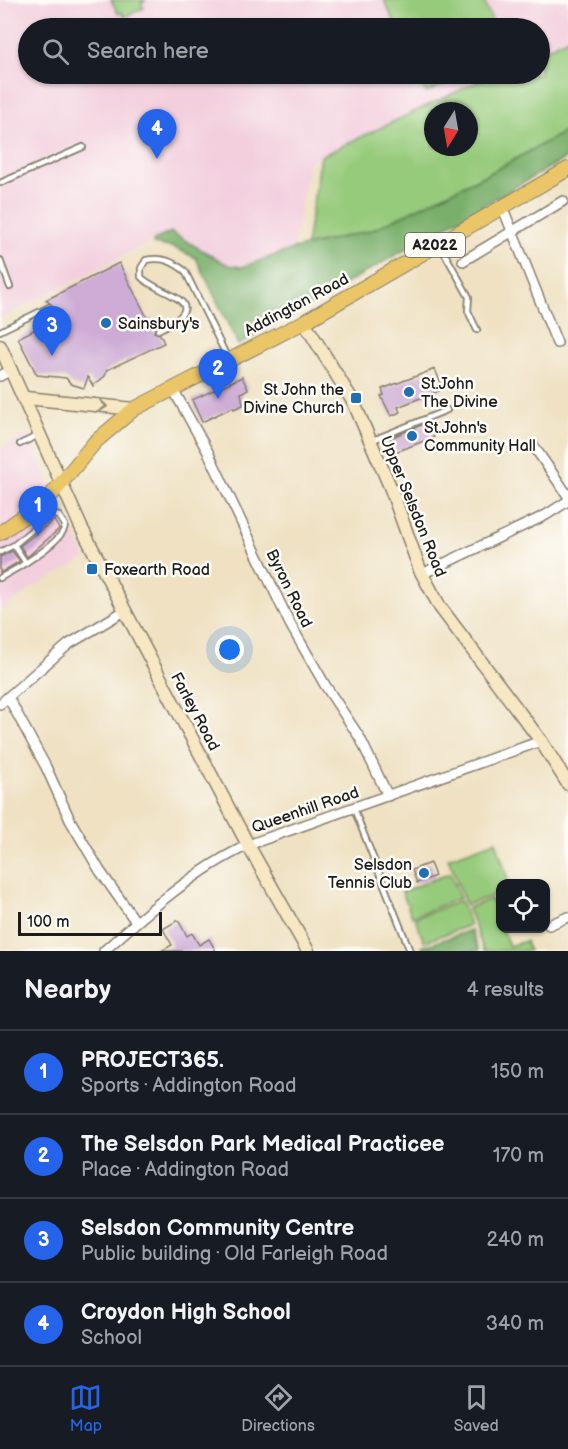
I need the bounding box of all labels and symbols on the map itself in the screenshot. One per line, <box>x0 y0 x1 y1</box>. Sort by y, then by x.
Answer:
north arrow <box>424 102 478 156</box>
pin: 4 <box>138 110 176 159</box>
road number: A2022 <box>405 233 465 257</box>
street label: Addington Road <box>241 270 352 341</box>
pin: 3 <box>32 306 72 356</box>
place label: Sainsbury's <box>118 315 200 334</box>
marker: Sainsbury's <box>99 316 113 330</box>
pin: 2 <box>198 350 238 399</box>
place label: St.John The Divine <box>421 375 498 412</box>
place label: St John the Divine Church <box>243 381 345 418</box>
marker: St.John The Divine <box>402 385 416 399</box>
marker: St John the Divine Church <box>349 391 363 405</box>
one-way arrow <box>98 399 107 412</box>
place label: St.John's Community Hall <box>424 419 536 456</box>
marker: St.John's Community Hall <box>405 429 419 443</box>
street label: Upper Selsdon Road <box>376 433 450 580</box>
pin: 1 <box>18 486 57 536</box>
street label: Byron Road <box>262 546 316 631</box>
place label: Foxearth Road <box>104 561 210 580</box>
marker: Foxearth Road <box>85 562 99 576</box>
your location <box>215 635 244 664</box>
street label: Farley Road <box>166 669 223 754</box>
street label: Queenhill Road <box>249 783 362 838</box>
place label: Selsdon Tennis Club <box>328 856 412 893</box>
marker: Selsdon Tennis Club <box>417 866 431 880</box>
scale bar <box>18 909 162 936</box>

